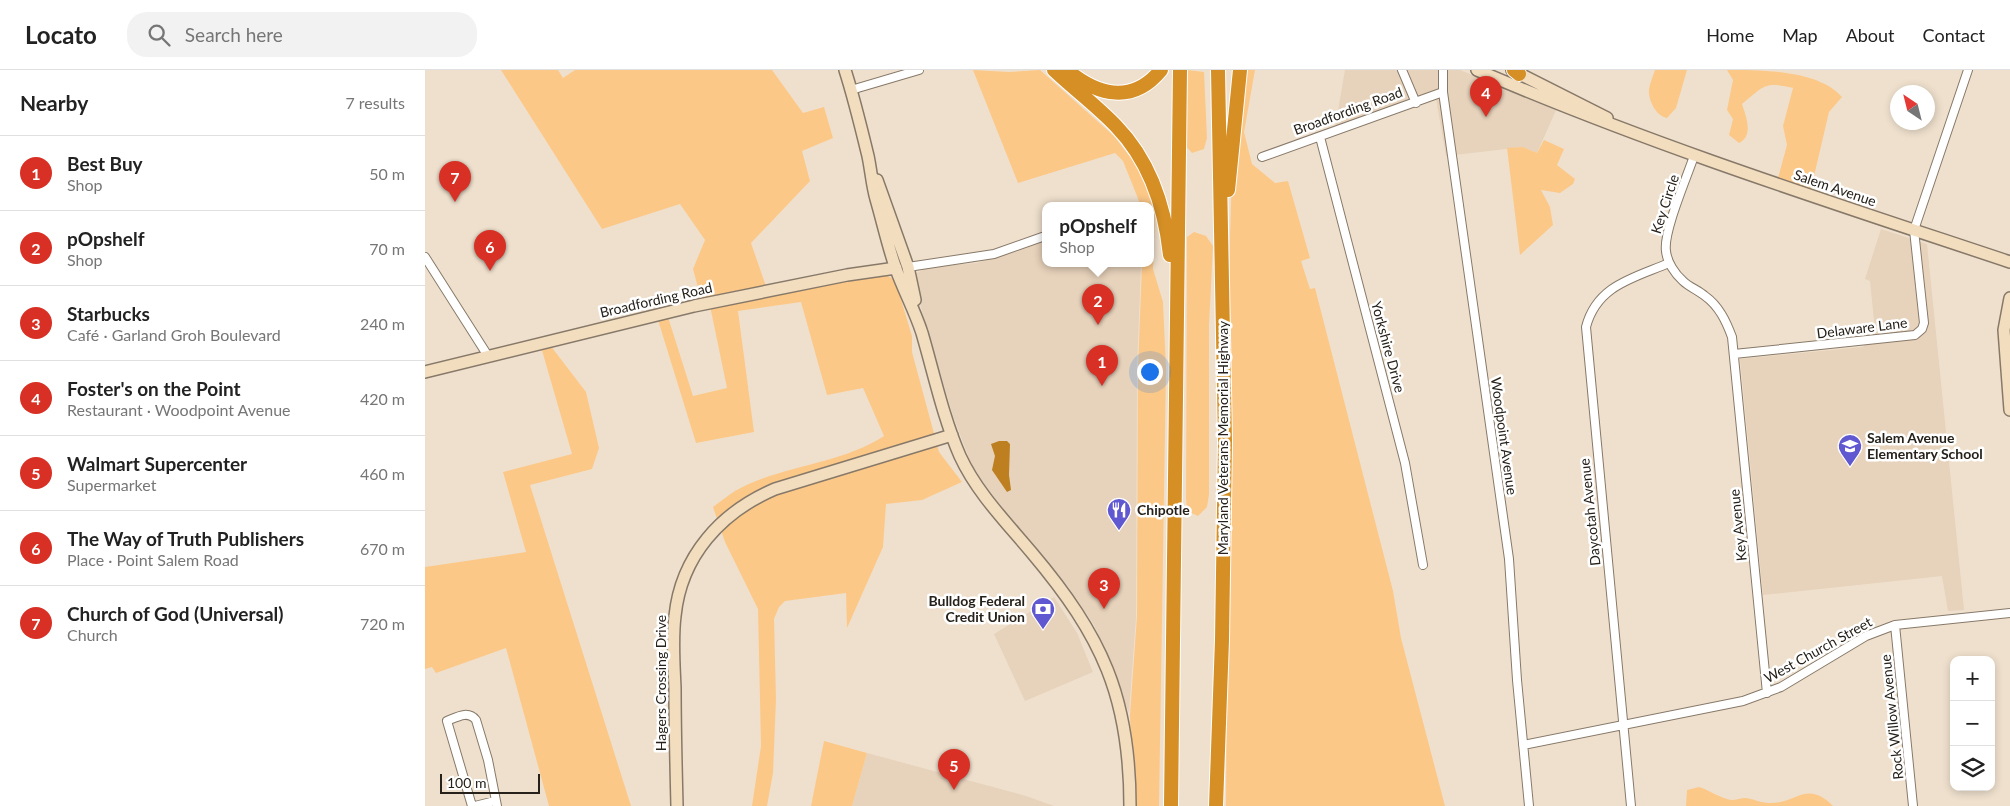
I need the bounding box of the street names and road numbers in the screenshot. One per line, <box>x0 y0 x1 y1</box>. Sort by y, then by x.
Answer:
street label: Broadfording Road <box>1291 83 1405 138</box>
street label: Salem Avenue <box>1792 165 1879 210</box>
street label: Key Circle <box>1647 172 1682 236</box>
street label: Broadfording Road <box>598 278 714 321</box>
street label: Yorkshire Drive <box>1368 299 1409 394</box>
street label: Delaware Lane <box>1816 314 1908 341</box>
street label: Maryland Veterans Memorial Highway <box>1214 320 1231 555</box>
street label: Woodpoint Avenue <box>1488 376 1521 496</box>
street label: Daycotah Avenue <box>1575 458 1604 567</box>
street label: Key Avenue <box>1725 488 1750 562</box>
street label: West Church Street <box>1761 613 1875 686</box>
street label: Hagers Crossing Drive <box>652 615 669 751</box>
street label: Rock Willow Avenue <box>1876 654 1907 781</box>

